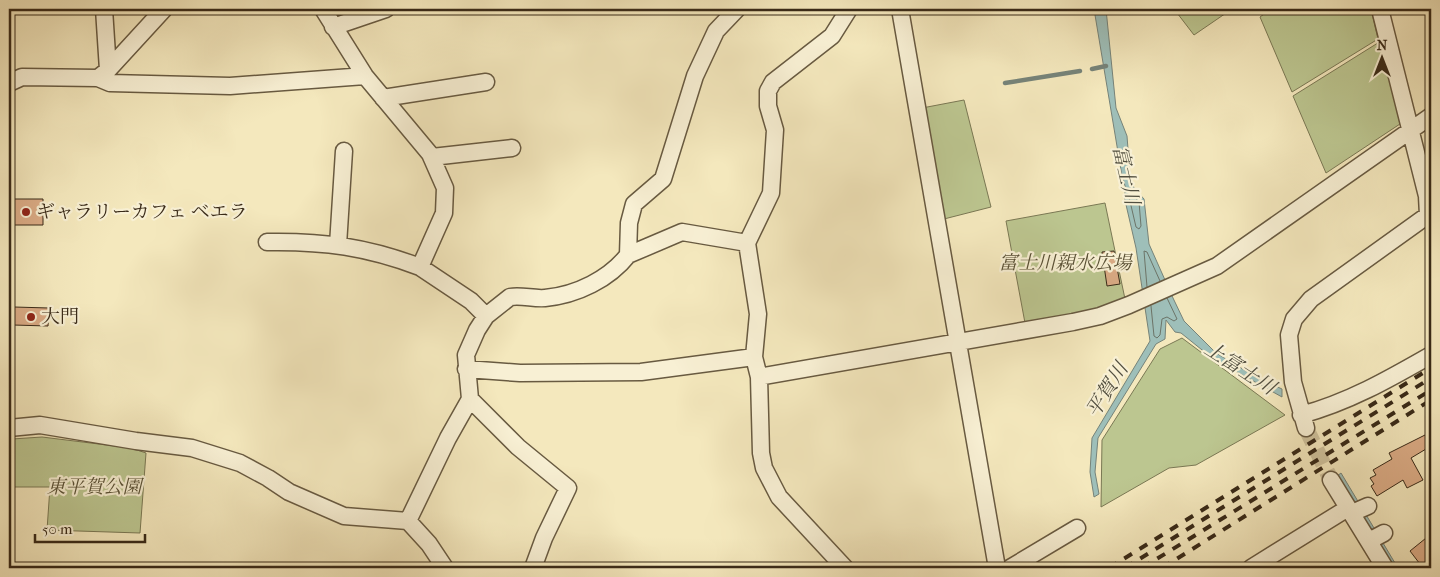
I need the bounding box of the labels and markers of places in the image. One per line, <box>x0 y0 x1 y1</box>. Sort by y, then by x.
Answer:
place label: ギャラリーカフェ ベエラ <box>36 201 248 223</box>
marker: ギャラリーカフェ ベエラ <box>20 206 32 218</box>
place label: 大門 <box>41 306 79 328</box>
marker: 大門 <box>25 311 37 323</box>

